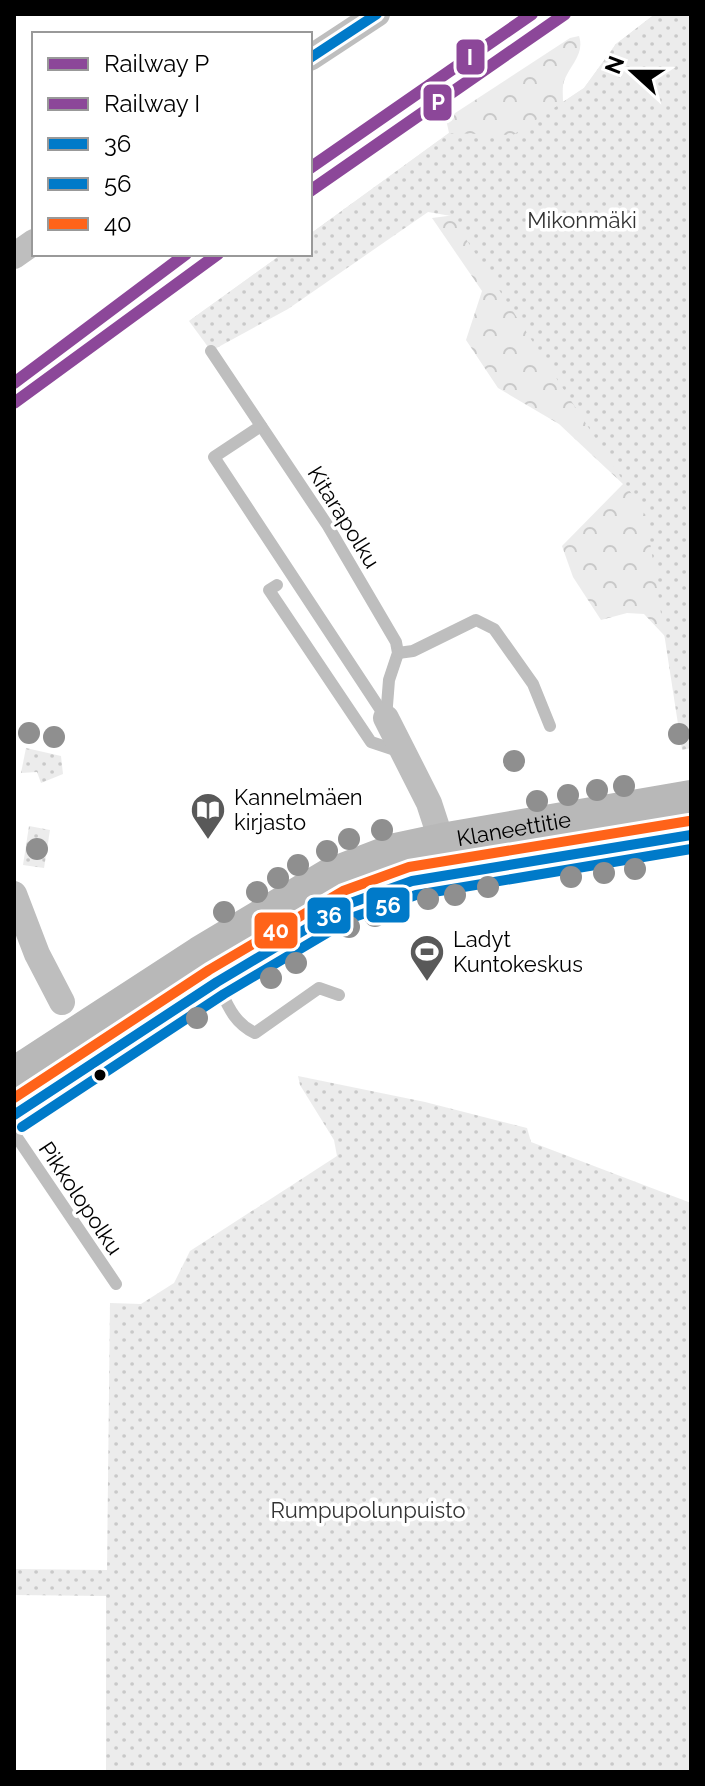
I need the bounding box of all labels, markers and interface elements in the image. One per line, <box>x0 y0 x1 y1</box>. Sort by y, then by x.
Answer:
legend <box>32 32 312 256</box>
north arrow <box>593 32 673 112</box>
line badge: I <box>455 38 486 76</box>
text: I <box>467 44 473 70</box>
text: Railway P <box>104 49 209 78</box>
text: N <box>599 52 629 77</box>
line badge: P <box>422 83 453 122</box>
text: Railway I <box>104 89 200 118</box>
text: P <box>431 89 445 115</box>
text: 36 <box>104 129 131 158</box>
text: 56 <box>104 169 132 198</box>
park label: Mikonmäki <box>527 207 637 233</box>
text: 40 <box>104 209 132 238</box>
street label: Kitarapolku <box>302 461 386 573</box>
place label: Kannelmäen kirjasto <box>234 784 363 835</box>
library icon: Kannelmäen kirjasto <box>189 791 227 841</box>
street label: Klaneettitie <box>455 806 573 851</box>
line badge: 56 <box>365 886 411 924</box>
text: 56 <box>375 892 401 918</box>
line badge: 36 <box>306 896 352 935</box>
text: 36 <box>316 902 342 928</box>
line badge: 40 <box>253 911 299 950</box>
text: 40 <box>263 917 289 943</box>
place label: Ladyt Kuntokeskus <box>453 926 583 977</box>
sports icon: Ladyt Kuntokeskus <box>408 933 446 983</box>
unlabelled marker <box>92 1067 108 1083</box>
street label: Pikkolopolku <box>34 1137 128 1259</box>
park label: Rumpupolunpuisto <box>271 1497 466 1523</box>

